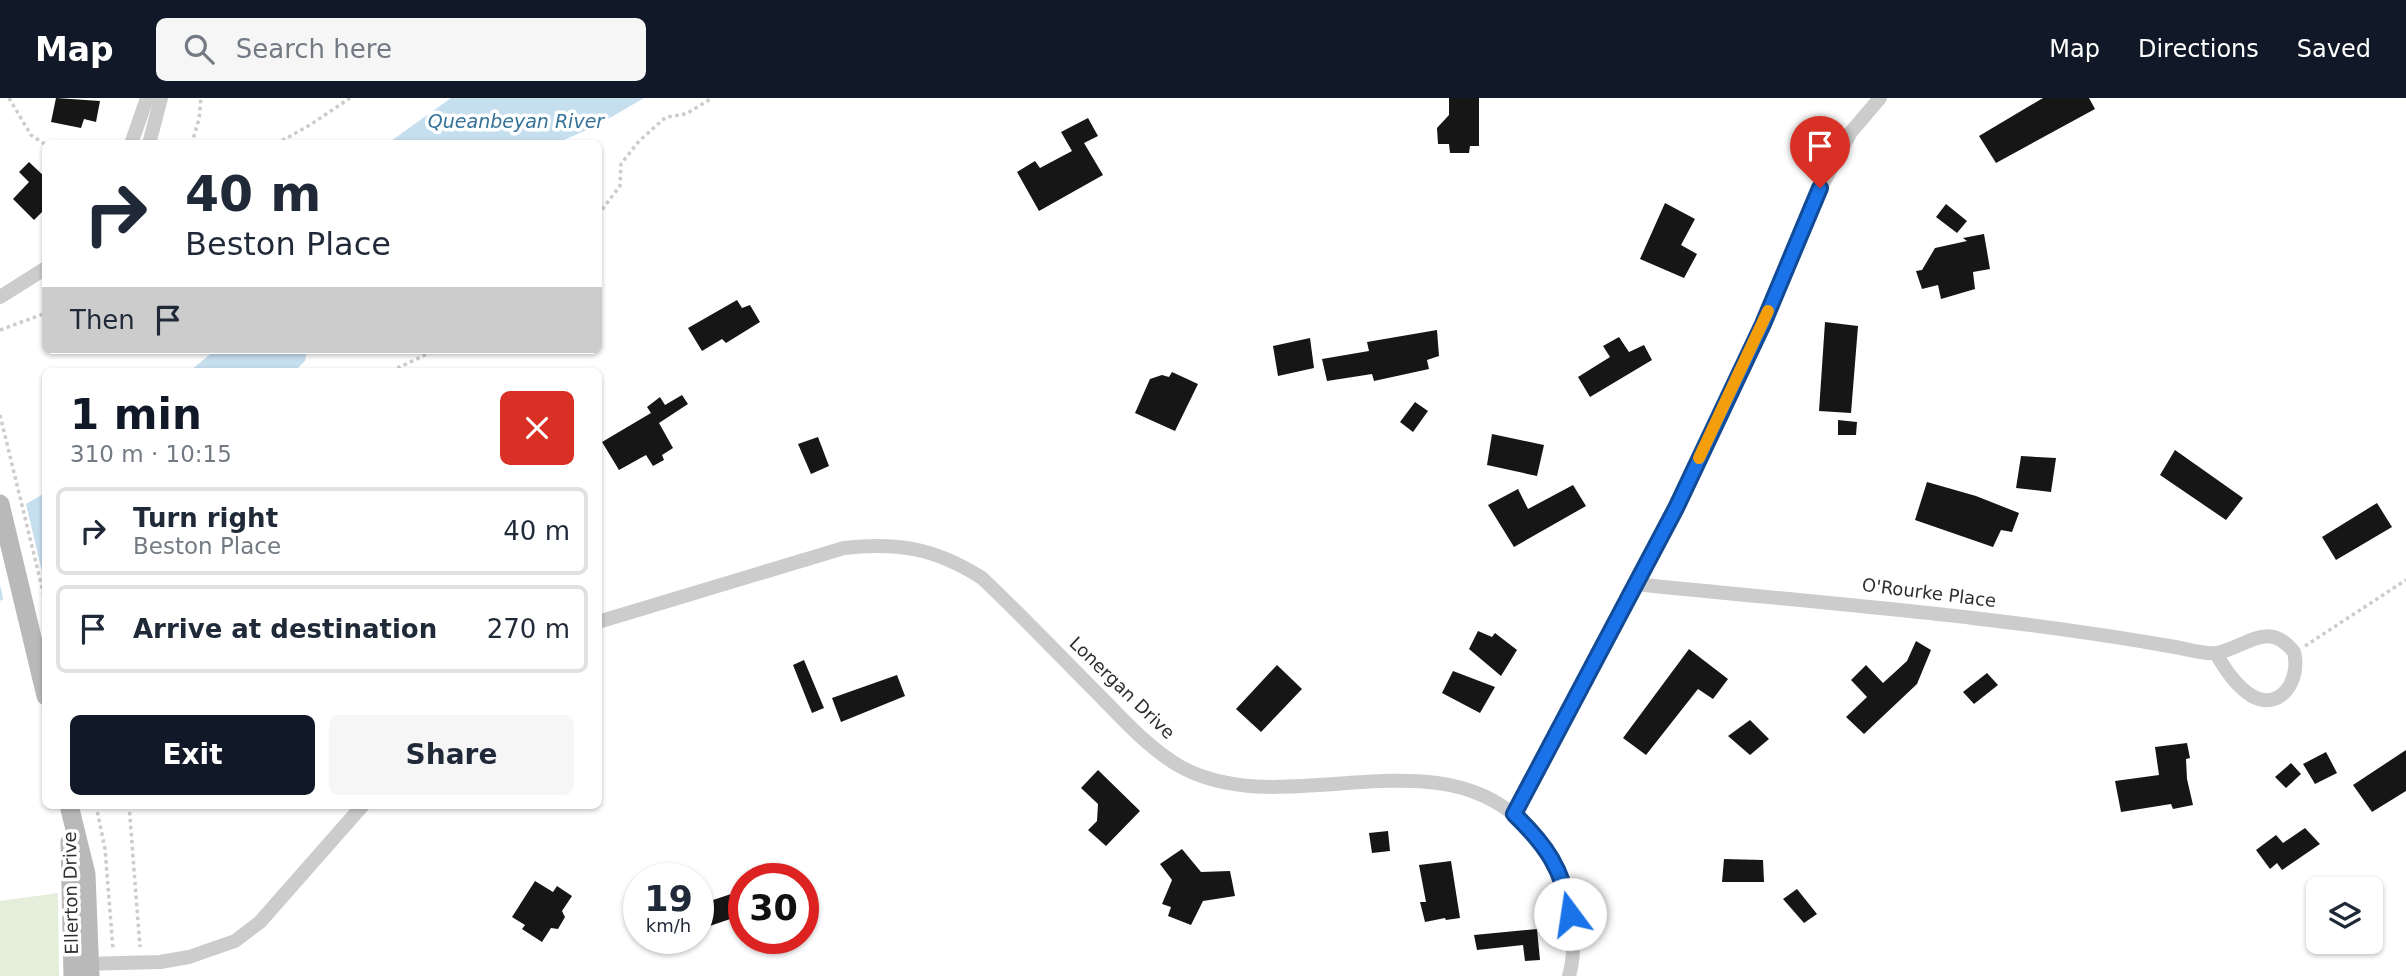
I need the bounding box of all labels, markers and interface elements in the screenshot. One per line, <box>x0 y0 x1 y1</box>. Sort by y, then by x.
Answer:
search box <box>156 18 646 81</box>
text: Map <box>35 30 114 69</box>
icon: search <box>180 30 218 68</box>
text: Search here <box>236 34 392 64</box>
text: Map <box>2049 35 2100 63</box>
text: Directions <box>2138 35 2259 63</box>
text: Saved <box>2297 35 2371 63</box>
water label: Queanbeyan River <box>428 110 605 132</box>
pin <box>1790 116 1850 188</box>
icon: arrive <box>1801 127 1839 165</box>
text: 40 m <box>185 166 321 223</box>
icon: right <box>70 168 161 259</box>
text: Beston Place <box>185 225 391 263</box>
icon: arrive <box>149 301 187 339</box>
text: Then <box>70 305 135 335</box>
text: 1 min <box>70 390 202 439</box>
button: close <box>500 391 574 465</box>
text: 310 m · 10:15 <box>70 441 232 467</box>
text: Turn right <box>133 503 278 533</box>
icon: right <box>74 512 112 550</box>
text: 40 m <box>503 516 570 546</box>
text: Beston Place <box>133 533 281 559</box>
street label: O'Rourke Place <box>1861 574 1997 611</box>
icon: arrive <box>74 610 112 648</box>
text: Arrive at destination <box>133 614 437 644</box>
text: 270 m <box>487 614 570 644</box>
street label: Lonergan Drive <box>1065 632 1179 743</box>
button: Exit <box>70 715 315 795</box>
button: Share <box>329 715 574 795</box>
street label: Ellerton Drive <box>59 831 82 955</box>
speed limit sign: 30 <box>728 863 819 954</box>
position arrow <box>1533 877 1607 951</box>
map controls <box>2306 877 2383 954</box>
button: layers <box>2306 877 2383 954</box>
text: 19 <box>644 879 693 919</box>
text: km/h <box>646 915 691 936</box>

